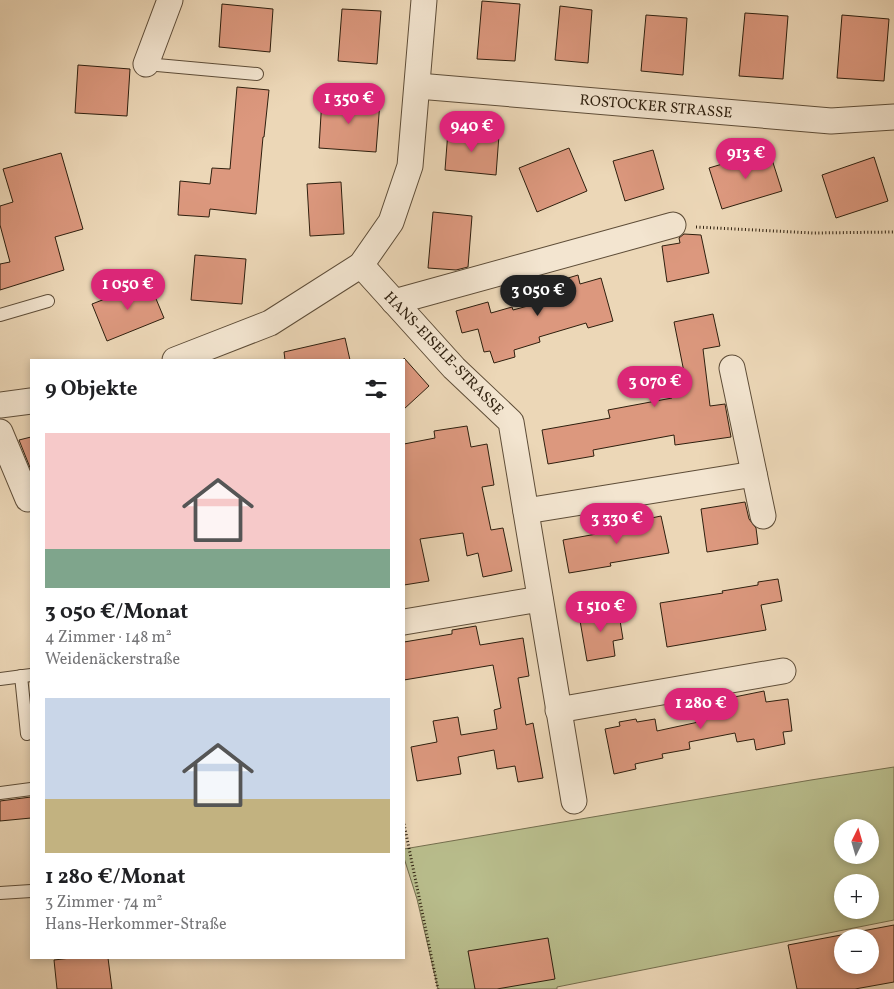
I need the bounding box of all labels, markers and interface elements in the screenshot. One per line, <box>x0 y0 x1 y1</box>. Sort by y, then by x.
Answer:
pin: 1 350 € <box>303 82 395 125</box>
text: 1 350 € <box>324 88 374 110</box>
street label: ROSTOCKER STRASSE <box>579 90 733 125</box>
pin: 940 € <box>437 110 507 153</box>
text: 940 € <box>451 116 493 138</box>
pin: 913 € <box>711 138 781 180</box>
text: 913 € <box>727 143 765 165</box>
pin: 1 050 € <box>82 268 174 311</box>
text: 1 050 € <box>102 274 154 296</box>
pin: 3 050 € <box>492 274 584 317</box>
text: 3 050 € <box>511 280 565 302</box>
street label: HANS-EISELE-STRASSE <box>378 288 508 420</box>
pin: 3 070 € <box>609 366 701 408</box>
text: 3 070 € <box>628 371 682 393</box>
text: 9 Objekte <box>45 375 138 404</box>
icon: filters <box>362 375 390 403</box>
icon: home <box>173 465 263 555</box>
pin: 3 330 € <box>571 502 663 545</box>
text: 3 330 € <box>591 508 643 530</box>
pin: 1 510 € <box>555 590 647 633</box>
text: 1 510 € <box>577 596 625 618</box>
text: 3 050 €/Monat <box>45 598 188 627</box>
text: 4 Zimmer · 148 m² <box>45 627 172 649</box>
text: Weidenäckerstraße <box>45 649 180 671</box>
pin: 1 280 € <box>655 688 747 730</box>
text: 1 280 € <box>675 693 727 715</box>
icon: home <box>173 730 263 820</box>
north arrow <box>834 819 879 864</box>
map controls <box>834 819 879 974</box>
text: 1 280 €/Monat <box>45 863 185 892</box>
button: + <box>834 874 879 919</box>
text: 3 Zimmer · 74 m² <box>45 892 162 914</box>
text: Hans-Herkommer-Straße <box>45 914 227 936</box>
button: − <box>834 929 879 974</box>

